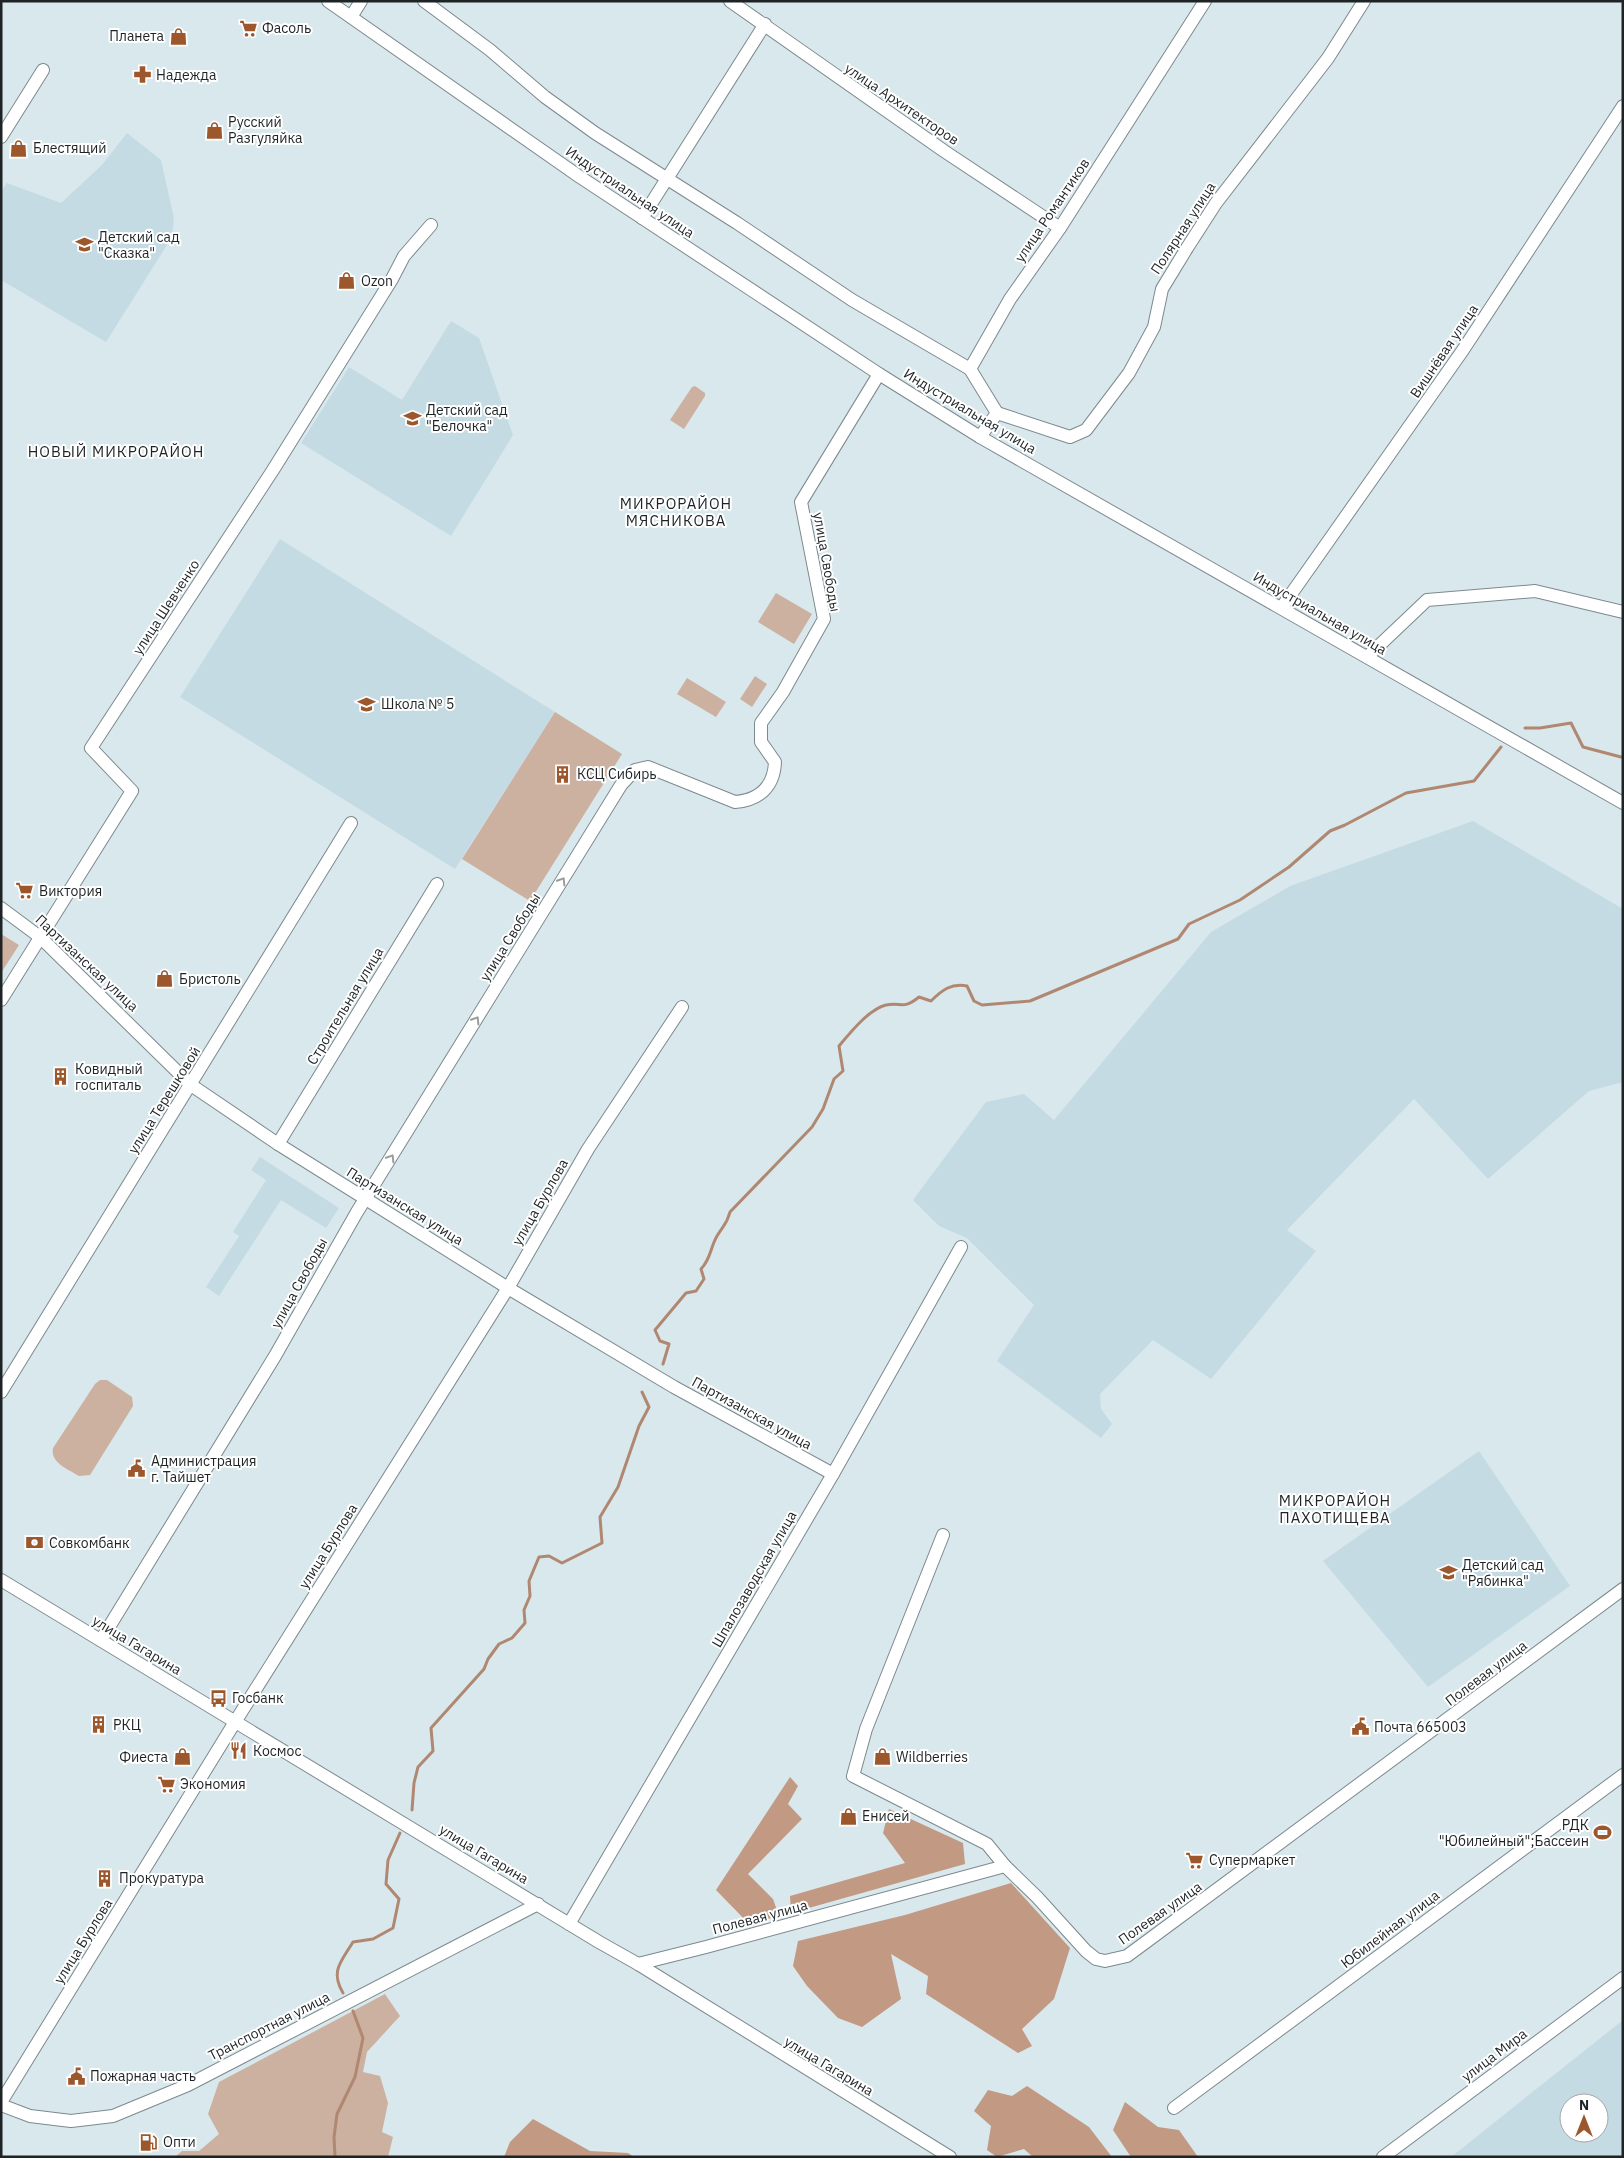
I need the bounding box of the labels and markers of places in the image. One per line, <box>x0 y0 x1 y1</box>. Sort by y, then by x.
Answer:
supermarket icon: Фасоль <box>238 18 258 38</box>
place label: Фасоль <box>262 19 311 37</box>
shop icon: Планета <box>168 26 188 46</box>
place label: Планета <box>109 27 165 45</box>
pharmacy icon: Надежда <box>132 65 152 85</box>
place label: Надежда <box>156 66 217 84</box>
place label: Русский Разгуляйка <box>228 113 303 147</box>
shop icon: Русский Разгуляйка <box>204 120 224 140</box>
shop icon: Блестящий <box>9 138 29 158</box>
place label: Блестящий <box>33 139 107 157</box>
place label: Детский сад "Сказка" <box>98 228 180 262</box>
school or university icon: Детский сад "Сказка" <box>74 235 94 255</box>
shop icon: Ozon <box>337 271 357 291</box>
place label: Ozon <box>361 272 393 290</box>
place label: Детский сад "Белочка" <box>426 401 508 435</box>
school or university icon: Детский сад "Белочка" <box>402 408 422 428</box>
school or university icon: Школа № 5 <box>357 694 377 714</box>
place label: Школа № 5 <box>381 695 454 713</box>
building icon: КСЦ Сибирь <box>553 764 573 784</box>
place label: КСЦ Сибирь <box>577 765 657 783</box>
supermarket icon: Виктория <box>15 881 35 901</box>
place label: Виктория <box>39 882 102 900</box>
shop icon: Бристоль <box>155 969 175 989</box>
place label: Бристоль <box>179 970 241 988</box>
place label: Ковидный госпиталь <box>75 1060 143 1094</box>
building icon: Ковидный госпиталь <box>51 1067 71 1087</box>
place label: Администрация г. Тайшет <box>151 1452 256 1486</box>
public building icon: Администрация г. Тайшет <box>127 1459 147 1479</box>
bank icon: Совкомбанк <box>25 1533 45 1553</box>
place label: Совкомбанк <box>49 1534 130 1552</box>
place label: Детский сад "Рябинка" <box>1462 1556 1544 1590</box>
school or university icon: Детский сад "Рябинка" <box>1438 1563 1458 1583</box>
bus stop icon: Госбанк <box>208 1688 228 1708</box>
place label: Госбанк <box>232 1689 284 1707</box>
building icon: РКЦ <box>89 1715 109 1735</box>
place label: РКЦ <box>113 1716 141 1734</box>
public building icon: Почта 665003 <box>1350 1717 1370 1737</box>
place label: Почта 665003 <box>1374 1718 1467 1736</box>
restaurant icon: Космос <box>229 1741 249 1761</box>
place label: Космос <box>253 1742 301 1760</box>
shop icon: Фиеста <box>172 1747 192 1767</box>
shop icon: Wildberries <box>872 1747 892 1767</box>
place label: Фиеста <box>119 1748 169 1766</box>
place label: Wildberries <box>896 1748 968 1766</box>
supermarket icon: Экономия <box>156 1774 176 1794</box>
place label: Экономия <box>180 1775 246 1793</box>
shop icon: Енисей <box>838 1806 858 1826</box>
place label: Енисей <box>862 1807 910 1825</box>
place label: РДК "Юбилейный";Бассеин <box>1439 1816 1589 1850</box>
sports icon: РДК "Юбилейный";Бассеин <box>1593 1823 1613 1843</box>
supermarket icon: Супермаркет <box>1185 1850 1205 1870</box>
place label: Супермаркет <box>1209 1851 1296 1869</box>
building icon: Прокуратура <box>95 1868 115 1888</box>
place label: Прокуратура <box>119 1869 205 1887</box>
public building icon: Пожарная часть <box>66 2066 86 2086</box>
place label: Пожарная часть <box>90 2067 196 2085</box>
fuel station icon: Опти <box>139 2132 159 2152</box>
place label: Опти <box>163 2133 196 2151</box>

